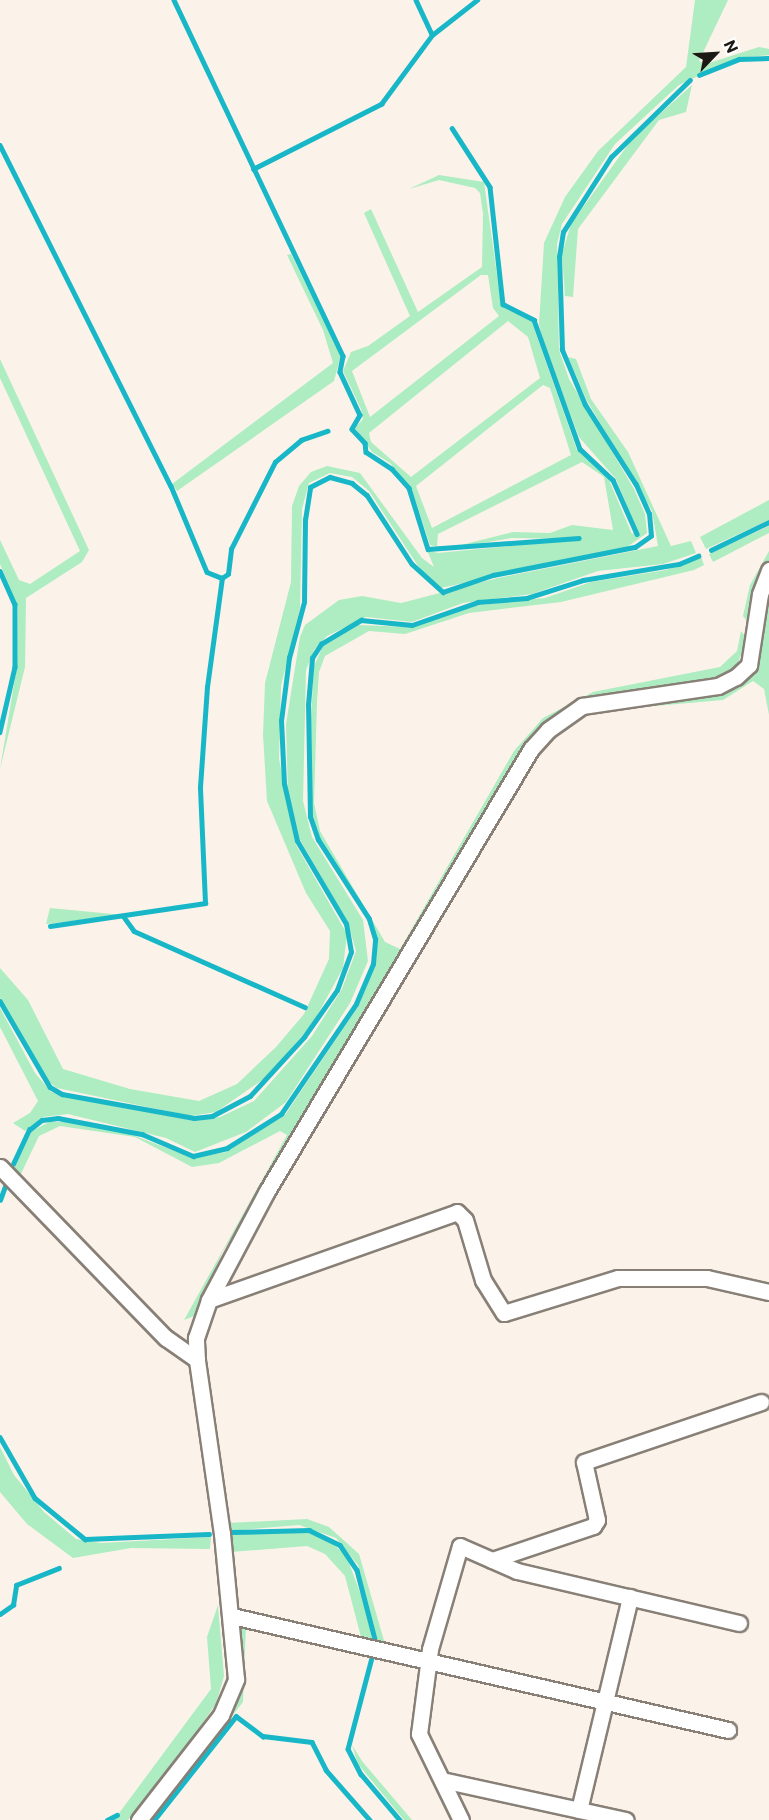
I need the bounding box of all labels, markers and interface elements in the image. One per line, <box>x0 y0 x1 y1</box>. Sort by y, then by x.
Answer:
north arrow <box>685 24 745 84</box>
text: N <box>721 37 743 56</box>

